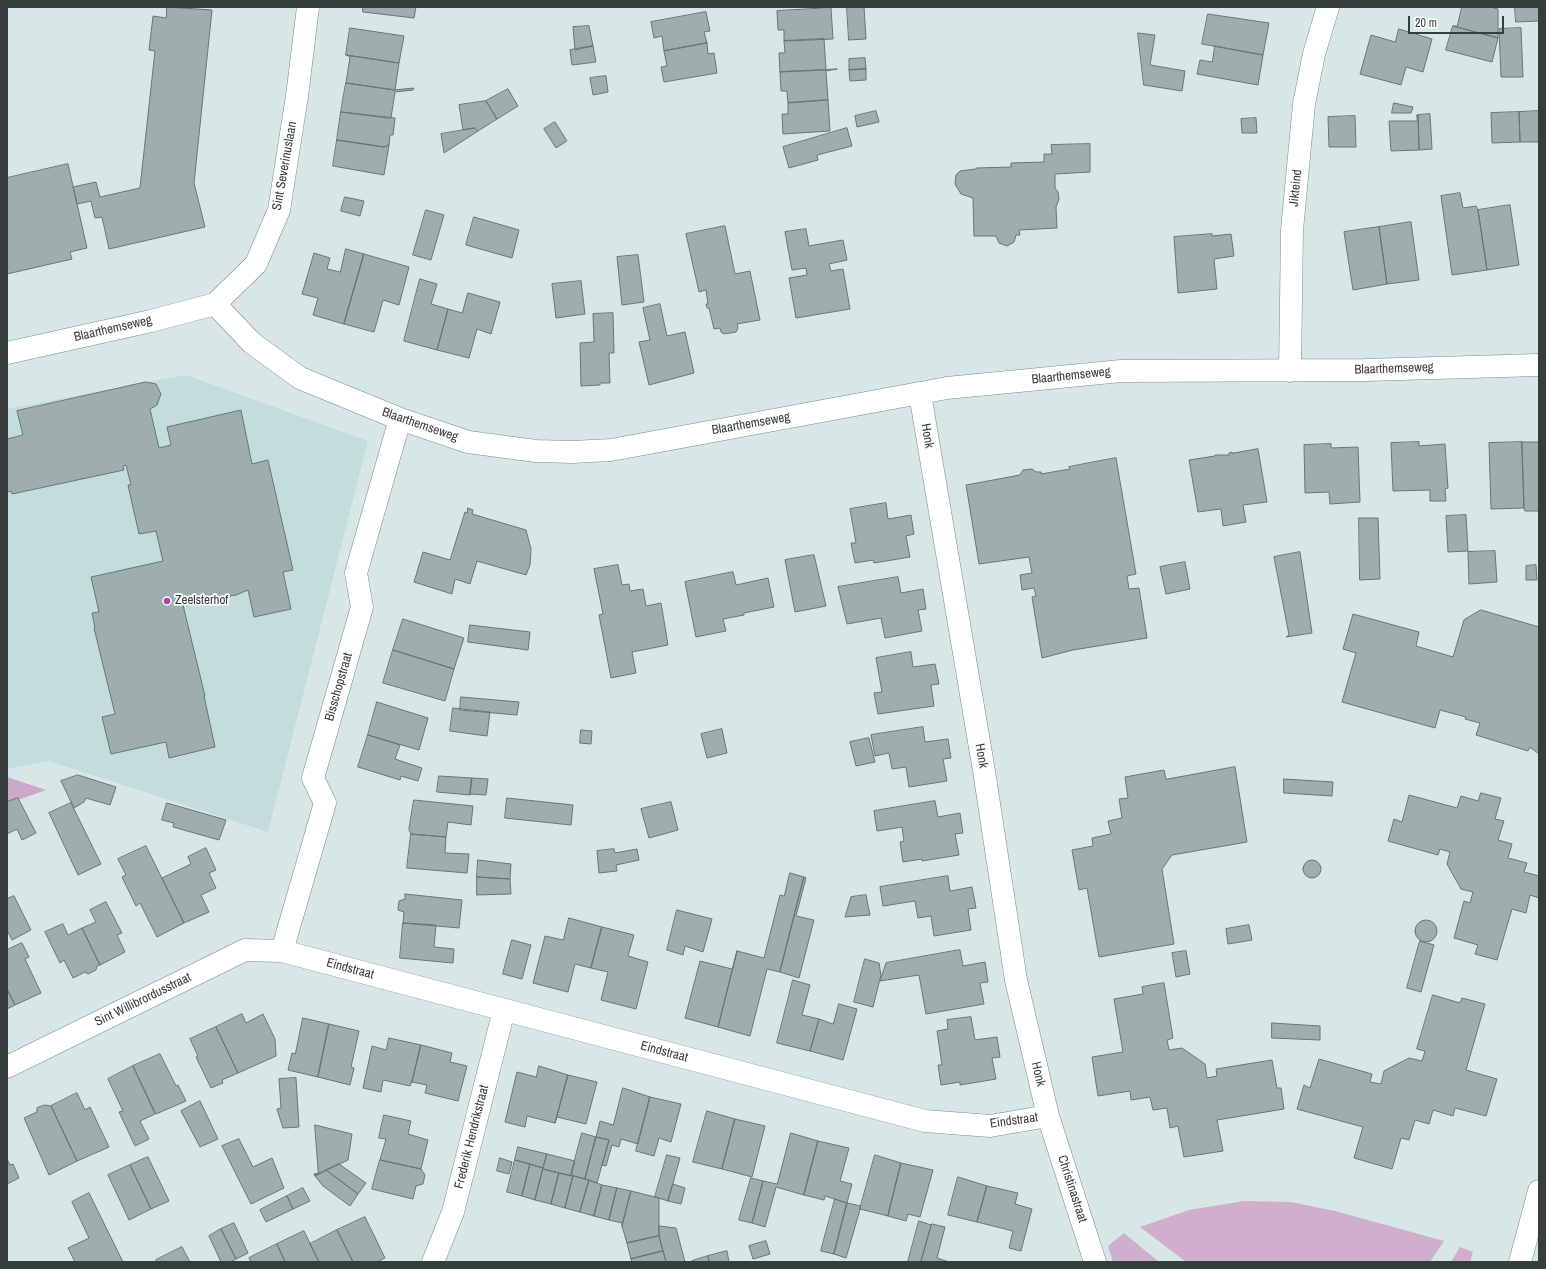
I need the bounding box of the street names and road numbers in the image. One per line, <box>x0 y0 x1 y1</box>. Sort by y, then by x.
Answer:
street label: Sint Severinuslaan <box>269 120 301 212</box>
street label: Jikteind <box>1286 169 1306 207</box>
street label: Blaarthemseweg <box>73 312 153 346</box>
street label: Blaarthemseweg <box>1354 360 1434 378</box>
street label: Blaarthemseweg <box>1031 364 1111 388</box>
street label: Blaarthemseweg <box>380 405 460 445</box>
street label: Blaarthemseweg <box>711 409 791 439</box>
street label: Honk <box>917 422 937 450</box>
street label: Bisschopstraat <box>322 651 356 723</box>
street label: Honk <box>971 742 991 770</box>
street label: Eindstraat <box>325 955 375 983</box>
street label: Sint Willibrordusstraat <box>92 970 194 1030</box>
street label: Eindstraat <box>639 1038 689 1066</box>
street label: Honk <box>1028 1060 1048 1088</box>
street label: Frederik Hendrikstraat <box>452 1083 492 1191</box>
street label: Eindstraat <box>989 1110 1039 1132</box>
street label: Christinastraat <box>1054 1153 1090 1225</box>

